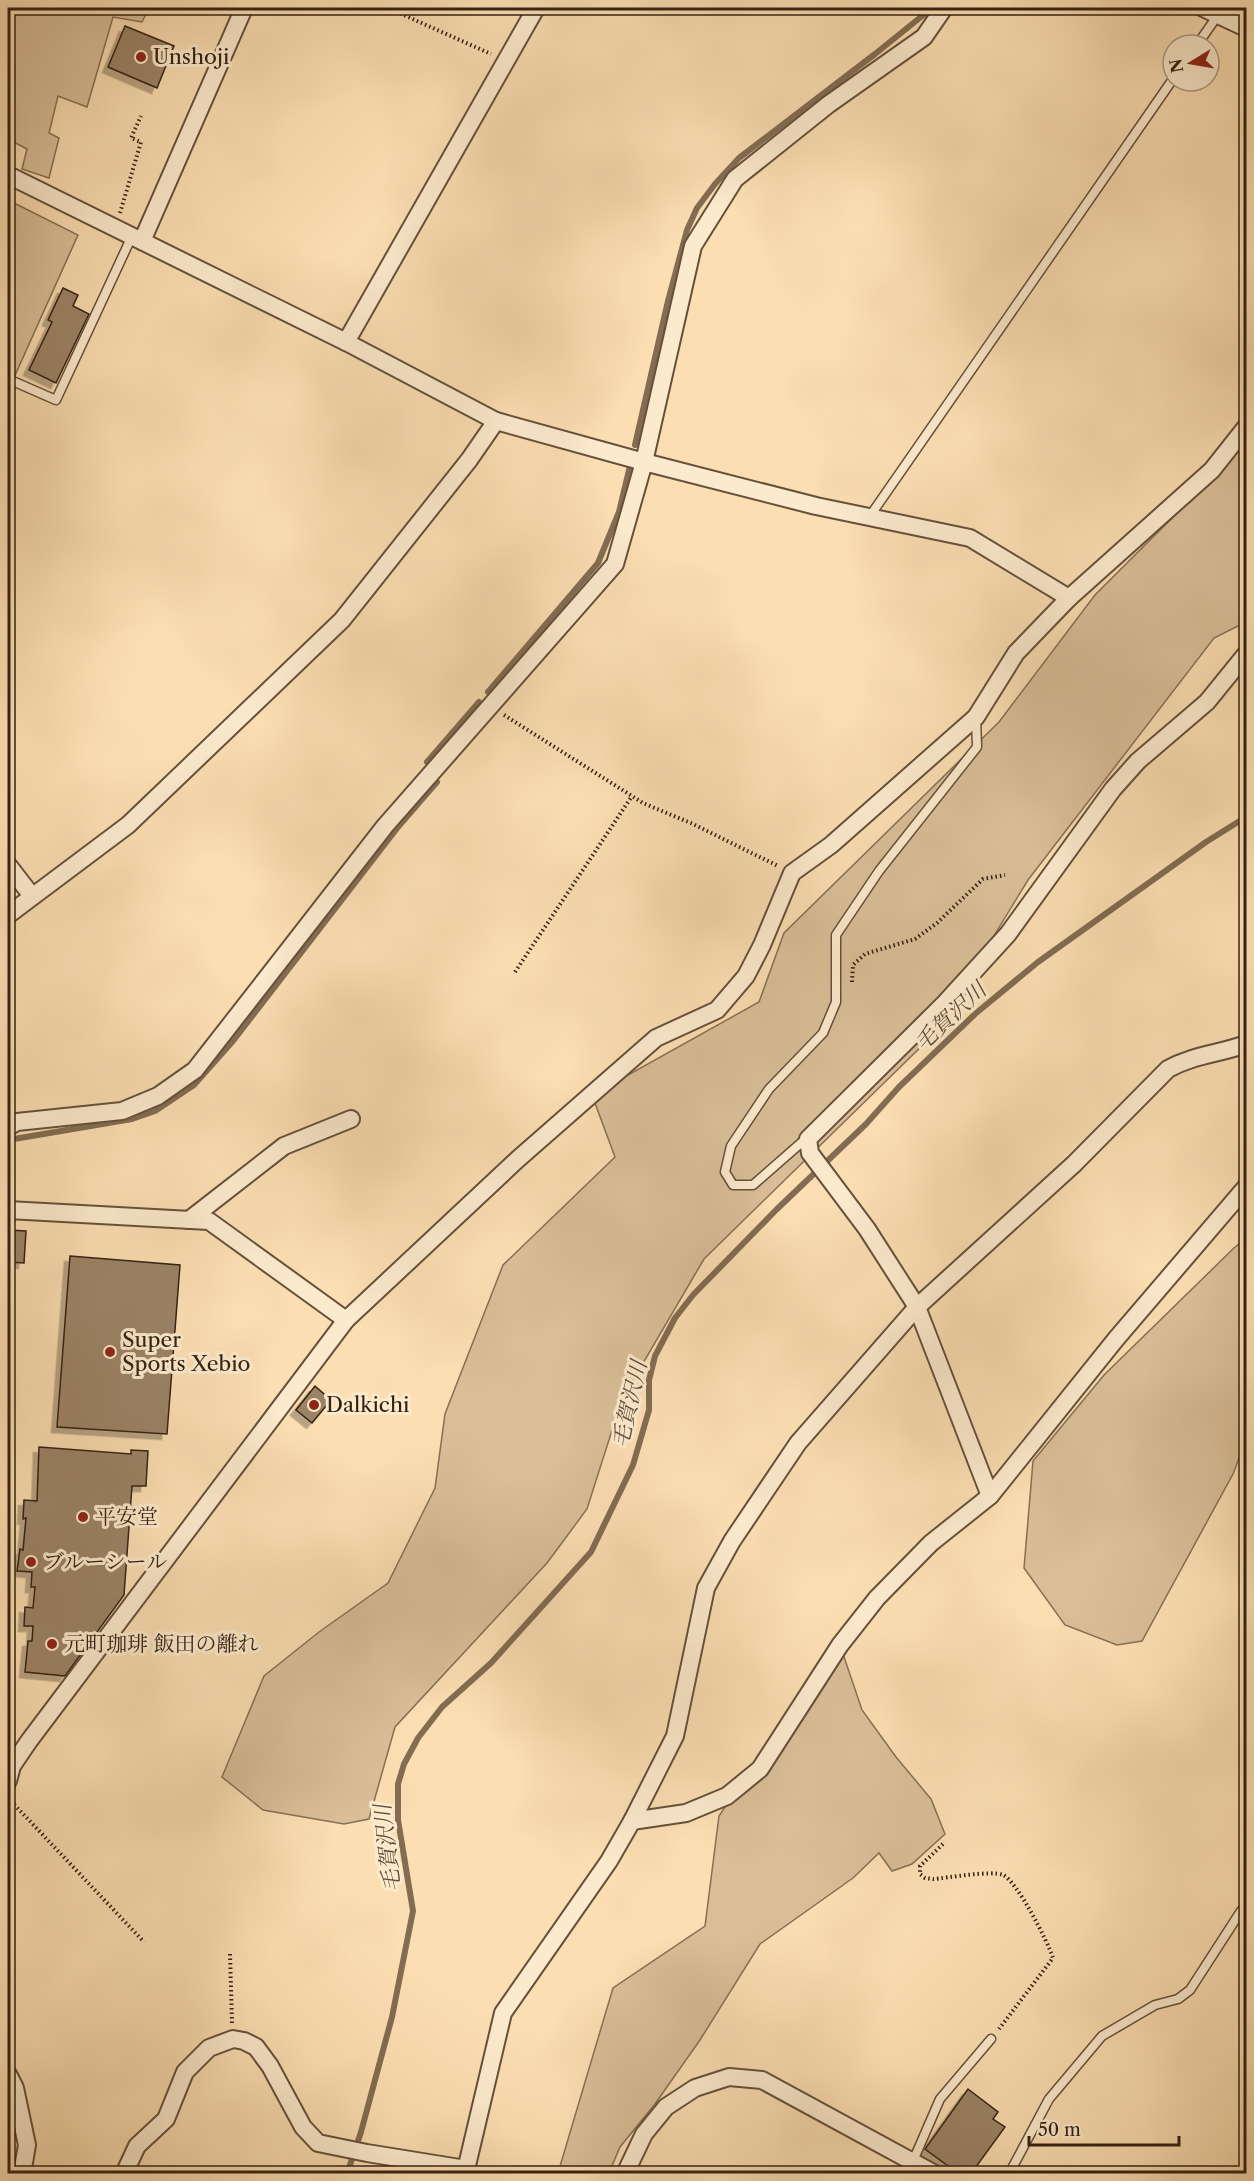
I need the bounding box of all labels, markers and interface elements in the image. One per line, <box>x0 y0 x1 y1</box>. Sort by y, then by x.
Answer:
north arrow <box>1161 33 1221 93</box>
place label: Unshoji <box>153 44 229 69</box>
marker: Unshoji <box>134 50 148 64</box>
text: N <box>1165 57 1187 75</box>
water label: 毛賀沢川 <box>909 975 993 1056</box>
place label: Super Sports Xebio <box>122 1327 250 1376</box>
marker: Super Sports Xebio <box>103 1345 117 1359</box>
water label: 毛賀沢川 <box>606 1356 653 1450</box>
place label: Dalkichi <box>326 1392 409 1417</box>
marker: Dalkichi <box>307 1398 321 1412</box>
place label: 平安堂 <box>95 1504 158 1529</box>
marker: 平安堂 <box>76 1510 90 1524</box>
place label: ブルーシール <box>43 1549 167 1574</box>
marker: ブルーシール <box>24 1555 38 1569</box>
place label: 元町珈琲 飯田の離れ <box>64 1631 259 1656</box>
marker: 元町珈琲 飯田の離れ <box>45 1637 59 1651</box>
water label: 毛賀沢川 <box>368 1801 406 1893</box>
scale bar <box>1029 2109 1179 2147</box>
text: 50 m <box>1038 2119 1081 2141</box>

